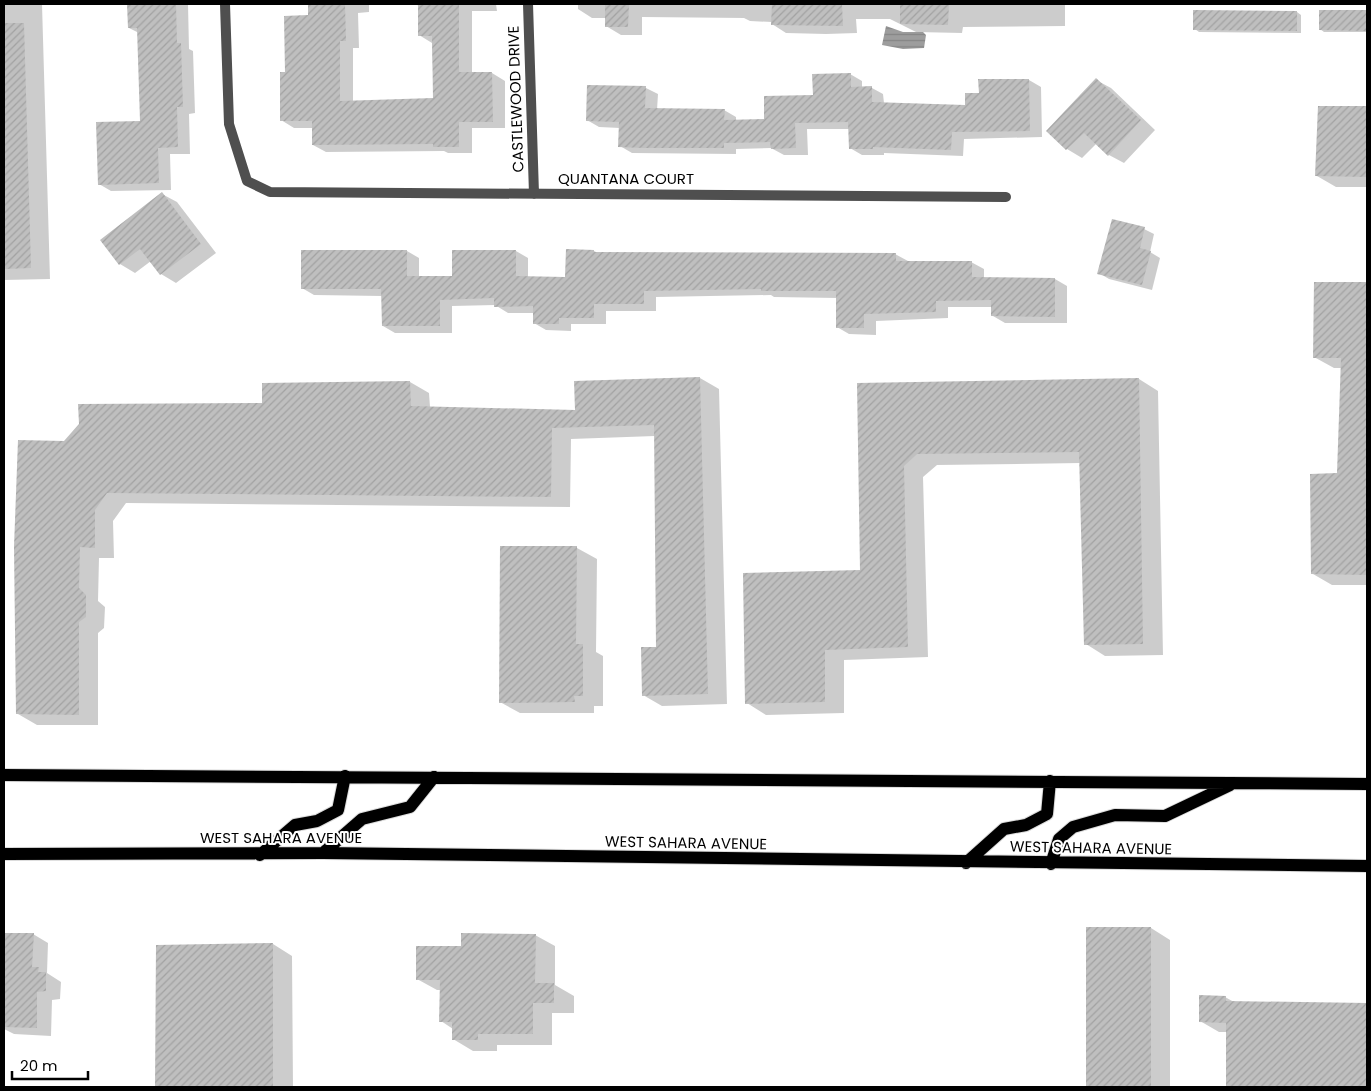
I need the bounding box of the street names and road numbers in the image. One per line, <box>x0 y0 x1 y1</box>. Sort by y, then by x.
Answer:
street label: CASTLEWOOD DRIVE <box>502 25 529 173</box>
street label: QUANTANA COURT <box>558 168 694 189</box>
street label: WEST SAHARA AVENUE <box>200 827 362 848</box>
street label: WEST SAHARA AVENUE <box>605 831 767 854</box>
street label: WEST SAHARA AVENUE <box>1010 836 1172 859</box>

